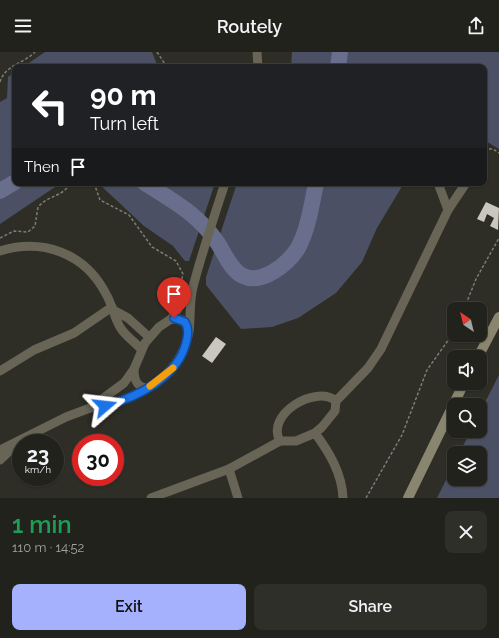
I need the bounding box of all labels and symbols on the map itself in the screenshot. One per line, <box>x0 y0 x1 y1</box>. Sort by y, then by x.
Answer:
pin <box>157 277 191 318</box>
north arrow <box>447 302 487 342</box>
position arrow <box>84 385 126 427</box>
speed limit sign: 30 <box>72 434 124 486</box>

